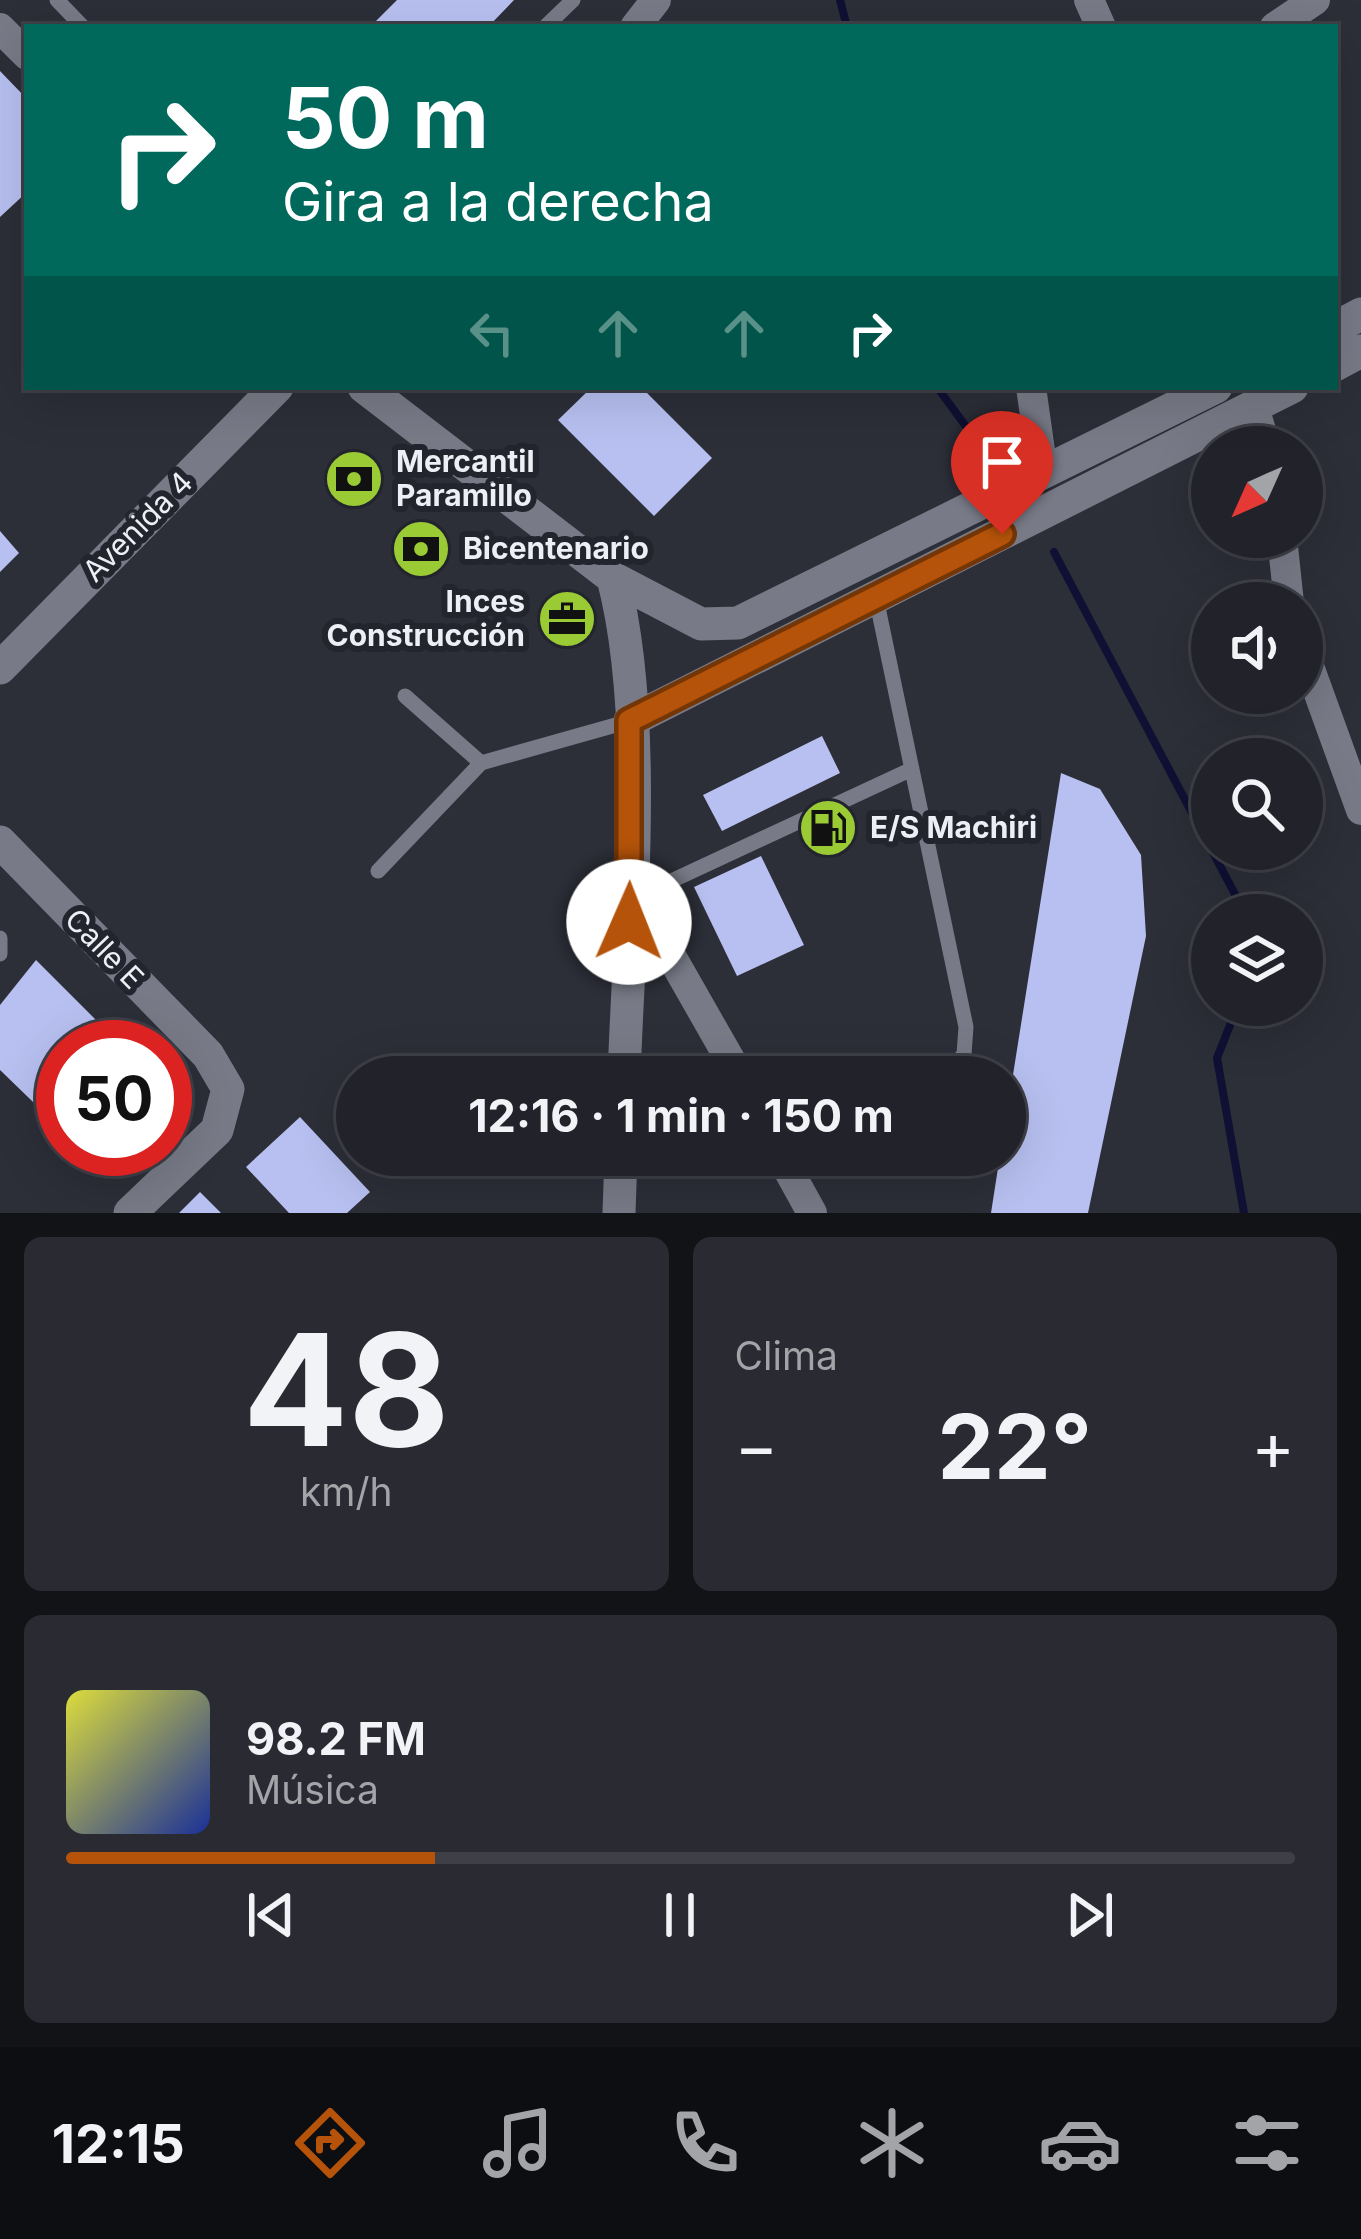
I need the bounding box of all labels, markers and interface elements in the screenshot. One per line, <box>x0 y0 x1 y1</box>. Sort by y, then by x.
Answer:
text: 50 m <box>282 67 489 168</box>
icon: right <box>84 72 240 228</box>
text: Gira a la derecha <box>282 169 714 234</box>
icon: left <box>459 300 525 366</box>
icon: ahead <box>585 300 651 366</box>
icon: ahead <box>711 300 777 366</box>
icon: right <box>837 300 903 366</box>
pin <box>951 411 1053 534</box>
north arrow <box>1191 426 1323 558</box>
map controls <box>1191 426 1323 1026</box>
icon: arrive <box>969 429 1035 495</box>
place label: Mercantil Paramillo <box>396 443 535 513</box>
bank icon: Mercantil Paramillo <box>323 448 385 510</box>
street label: Avenida 4 <box>75 464 200 589</box>
bank icon: Bicentenario <box>390 518 452 580</box>
place label: Bicentenario <box>463 530 649 566</box>
button: sound <box>1191 582 1323 714</box>
place label: Inces Construcción <box>327 583 525 653</box>
office icon: Inces Construcción <box>536 588 598 650</box>
button: search <box>1191 738 1323 870</box>
fuel station icon: E/S Machiri <box>797 797 859 859</box>
place label: E/S Machiri <box>870 809 1037 845</box>
position arrow <box>566 859 692 985</box>
button: layers <box>1191 894 1323 1026</box>
street label: Calle E <box>58 901 151 996</box>
speed limit sign: 50 <box>36 1020 192 1176</box>
text: 12:16 · 1 min · 150 m <box>468 1088 894 1143</box>
text: 48 <box>243 1295 450 1484</box>
text: Clima <box>735 1332 838 1379</box>
text: 22° <box>937 1392 1092 1501</box>
text: − <box>735 1406 778 1486</box>
text: + <box>1251 1406 1295 1486</box>
text: km/h <box>300 1468 393 1515</box>
text: 98.2 FM <box>246 1711 426 1766</box>
text: Música <box>246 1766 379 1813</box>
icon: previous <box>238 1882 304 1948</box>
icon: pause <box>647 1882 713 1948</box>
icon: next <box>1057 1882 1123 1948</box>
icon: directions <box>288 2101 372 2185</box>
icon: music <box>476 2101 560 2185</box>
icon: phone <box>663 2101 747 2185</box>
icon: climate <box>850 2101 934 2185</box>
icon: car <box>1038 2101 1122 2185</box>
icon: filters <box>1225 2101 1309 2185</box>
text: 12:15 <box>52 2111 185 2176</box>

